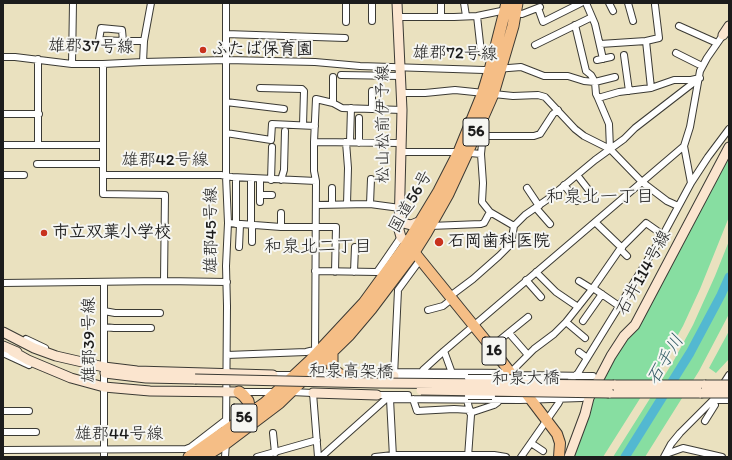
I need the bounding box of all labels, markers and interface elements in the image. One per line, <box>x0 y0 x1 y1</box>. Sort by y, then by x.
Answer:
street label: 雄郡37号線 <box>48 36 134 58</box>
place label: ふたば保育園 <box>211 40 313 60</box>
street label: 雄郡72号線 <box>412 43 498 65</box>
marker: ふたば保育園 <box>198 45 208 55</box>
street label: 松山松前伊予線 <box>374 65 394 183</box>
road number: 56 <box>463 118 489 146</box>
street label: 雄郡42号線 <box>121 151 209 171</box>
street label: 国道56号 <box>385 167 437 237</box>
street label: 雄郡45号線 <box>202 186 222 274</box>
district label: 和泉北一丁目 <box>546 186 654 208</box>
place label: 市立双葉小学校 <box>52 223 171 243</box>
street label: 石井114号線 <box>612 227 676 319</box>
marker: 市立双葉小学校 <box>39 228 49 238</box>
place label: 石岡歯科医院 <box>448 232 550 252</box>
district label: 和泉北二丁目 <box>264 236 372 258</box>
marker: 石岡歯科医院 <box>433 236 445 248</box>
street label: 雄郡39号線 <box>80 297 100 383</box>
water label: 石手川 <box>643 331 689 389</box>
road number: 16 <box>482 337 506 365</box>
street label: 和泉高架橋 <box>308 361 394 383</box>
street label: 和泉大橋 <box>492 368 560 390</box>
road number: 56 <box>231 404 257 432</box>
street label: 雄郡44号線 <box>75 425 163 445</box>

